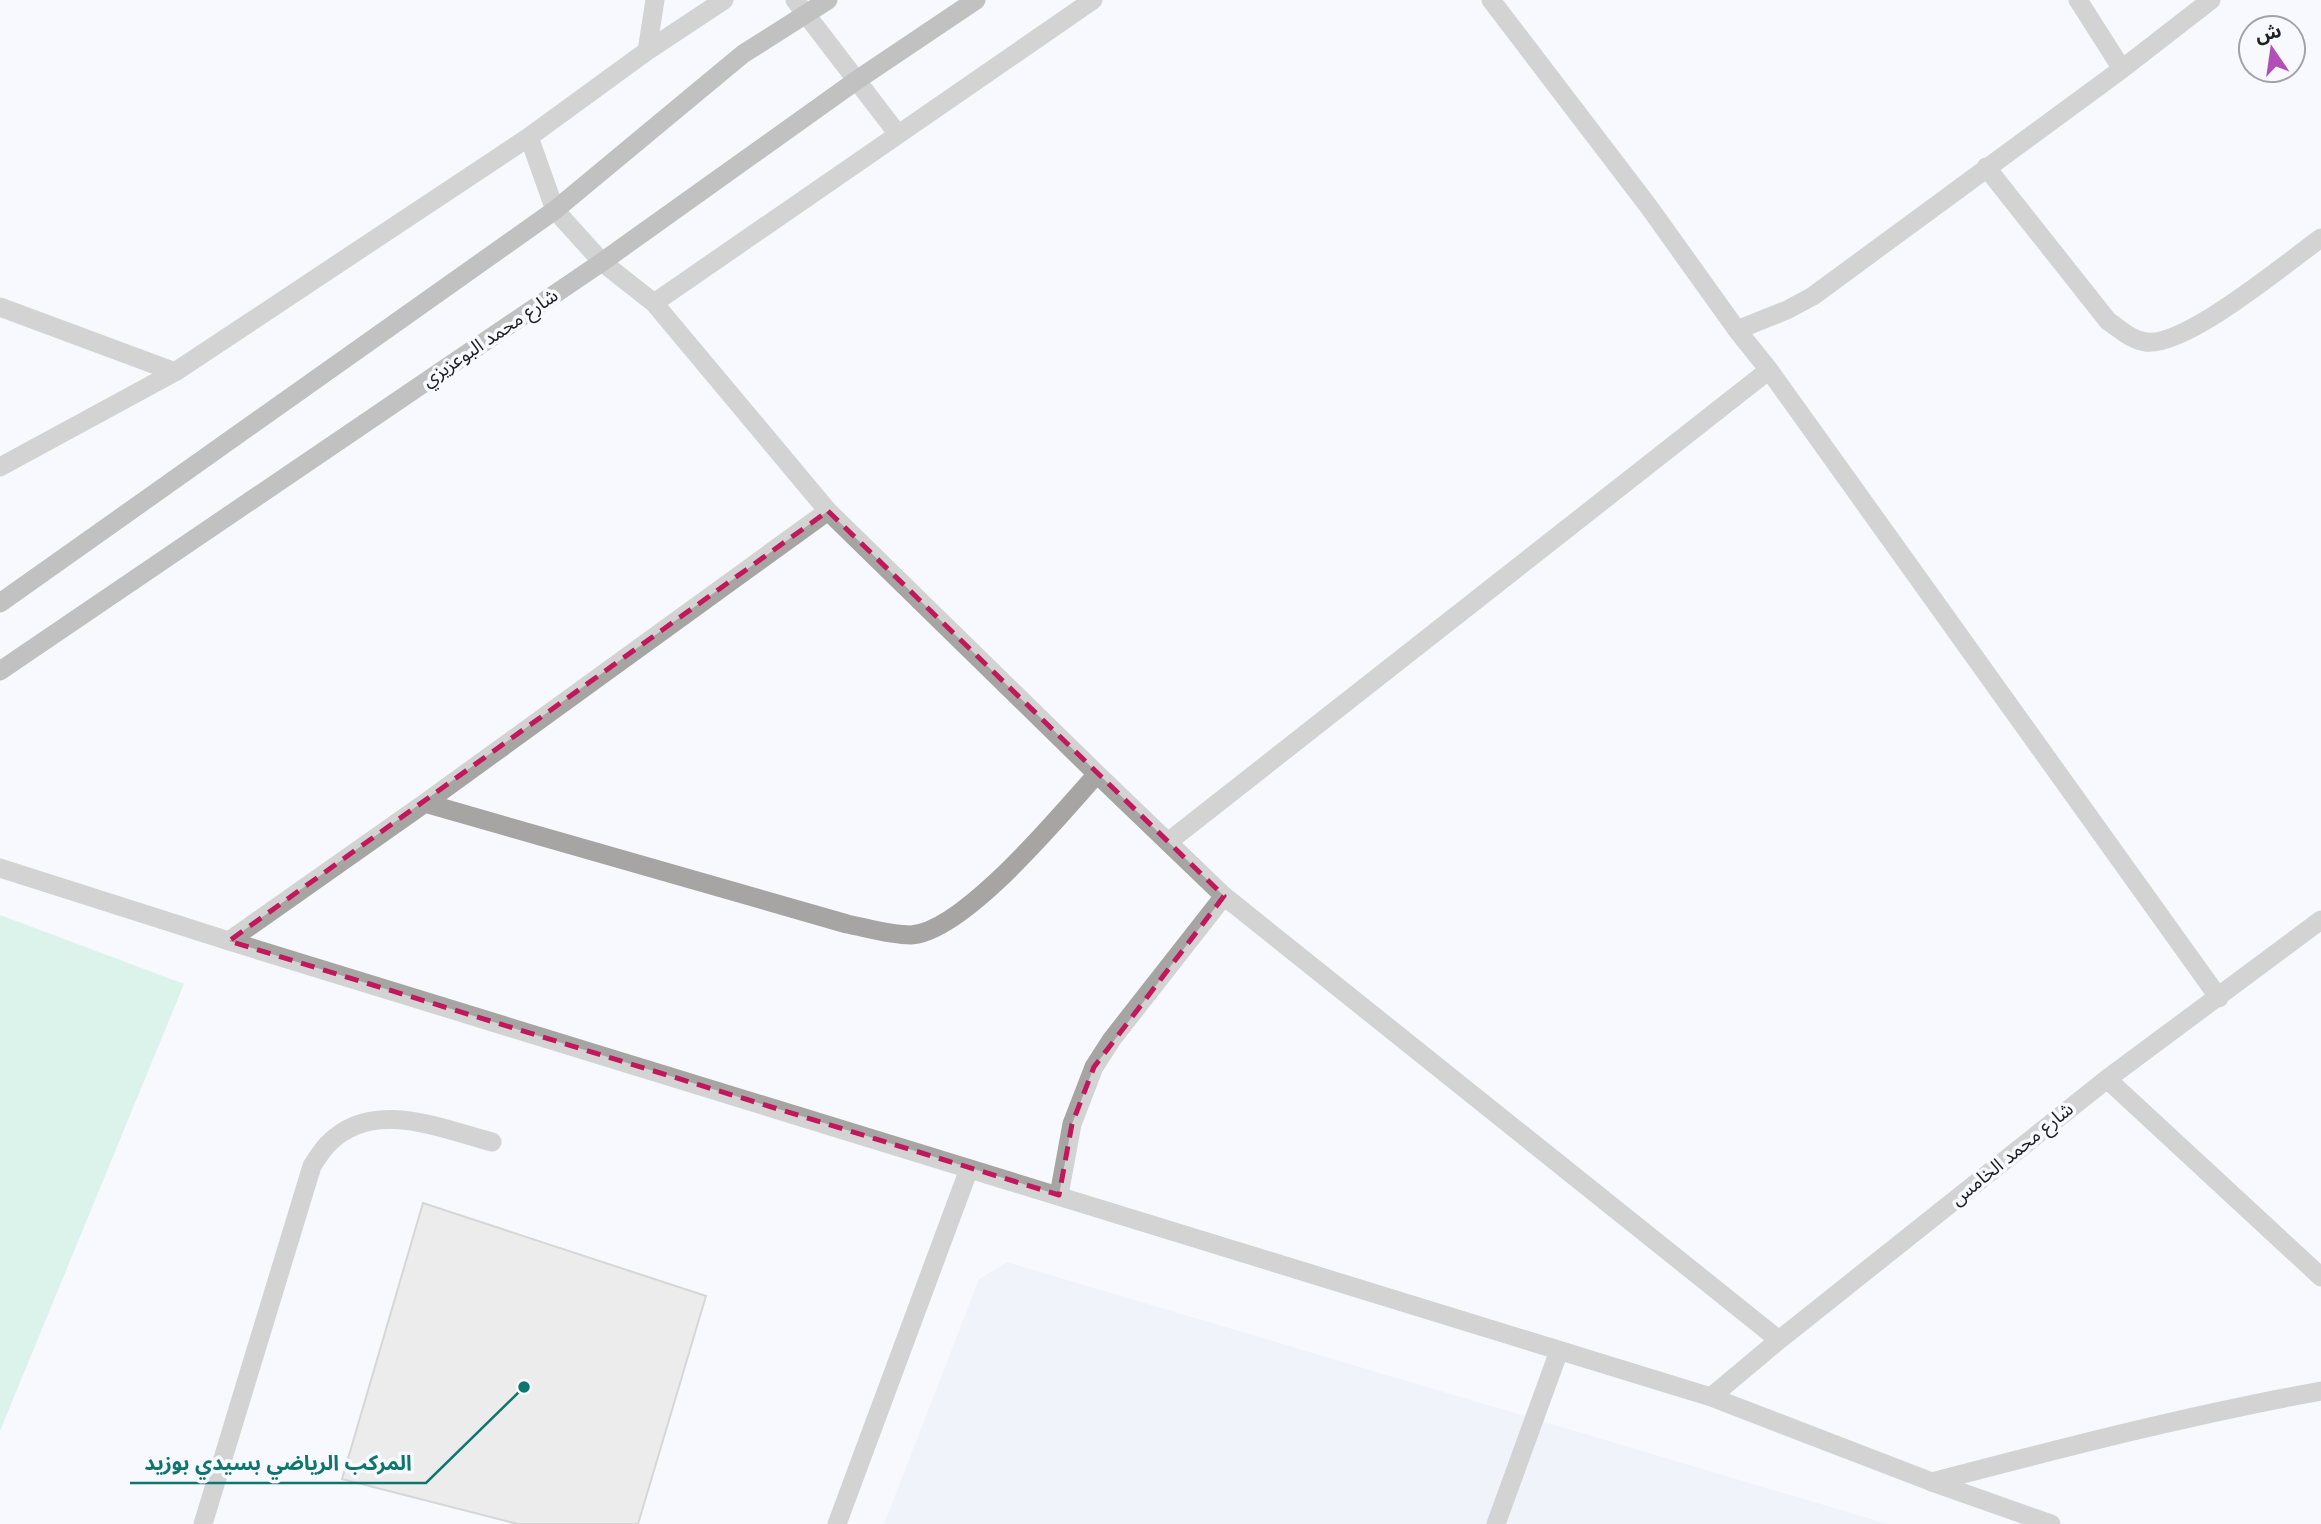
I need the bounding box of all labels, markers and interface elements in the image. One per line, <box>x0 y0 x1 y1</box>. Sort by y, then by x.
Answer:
north arrow <box>2237 14 2307 84</box>
text: ش <box>2253 18 2284 49</box>
street label: شارع محمد البوعزيزي <box>417 283 564 394</box>
street label: شارع محمد الخامس <box>1945 1096 2079 1212</box>
callout: المركب الرياضي بسيدي بوزيد <box>130 1441 426 1483</box>
text: المركب الرياضي بسيدي بوزيد <box>144 1449 412 1480</box>

